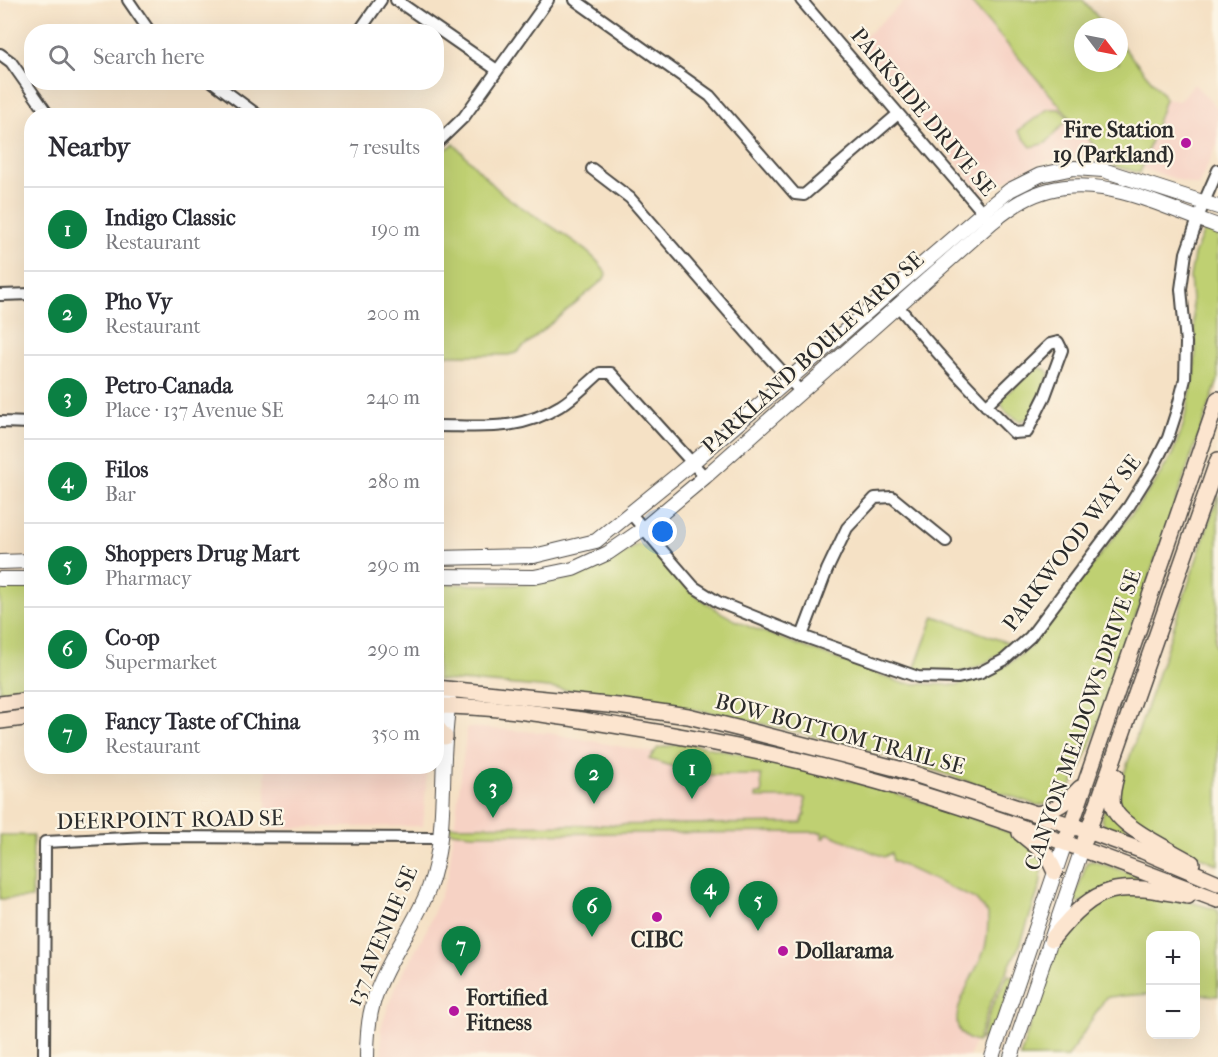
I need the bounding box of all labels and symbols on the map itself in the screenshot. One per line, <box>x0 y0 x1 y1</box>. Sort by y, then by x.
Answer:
north arrow <box>1074 18 1128 72</box>
street label: PARKSIDE DRIVE SE <box>845 23 1001 201</box>
place label: Fire Station 19 (Parkland) <box>1053 117 1174 168</box>
marker: Fire Station 19 (Parkland) <box>1179 136 1193 150</box>
street label: PARKLAND BOULEVARD SE <box>697 246 929 460</box>
street label: PARKWOOD WAY SE <box>997 450 1147 636</box>
your location <box>648 517 677 546</box>
street label: CANYON MEADOWS DRIVE SE <box>1019 566 1147 874</box>
street label: BOW BOTTOM TRAIL SE <box>712 688 968 780</box>
pin: 1 <box>672 750 712 799</box>
pin: 2 <box>574 754 614 804</box>
pin: 3 <box>474 768 512 818</box>
street label: DEERPOINT ROAD SE <box>56 805 284 835</box>
street label: 137 AVENUE SE <box>341 862 423 1010</box>
pin: 4 <box>690 868 730 918</box>
pin: 5 <box>738 882 777 931</box>
pin: 6 <box>572 888 612 937</box>
marker: CIBC <box>650 910 664 924</box>
pin: 7 <box>442 926 480 976</box>
place label: CIBC <box>631 927 683 953</box>
place label: Dollarama <box>795 938 894 964</box>
marker: Dollarama <box>776 944 790 958</box>
place label: Fortified Fitness <box>465 985 549 1036</box>
marker: Fortified Fitness <box>447 1004 461 1018</box>

